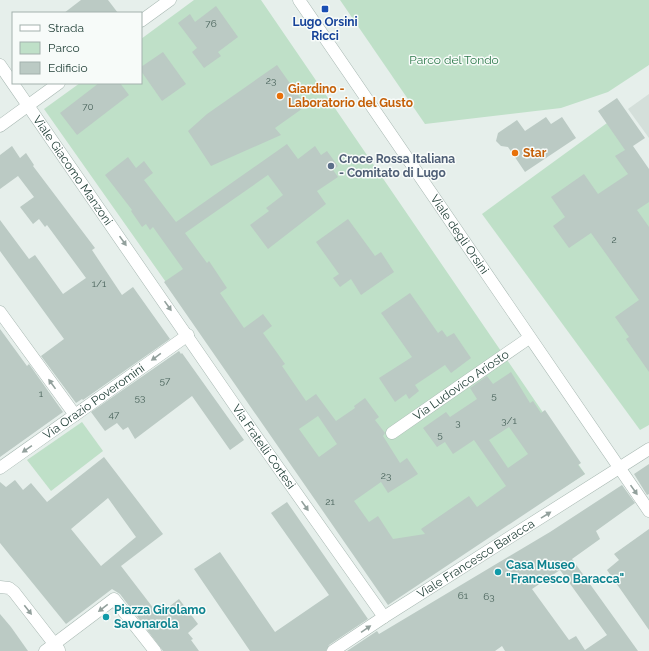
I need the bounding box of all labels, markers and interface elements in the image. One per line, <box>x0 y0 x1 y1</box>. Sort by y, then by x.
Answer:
marker: Lugo Orsini Ricci <box>320 4 330 14</box>
legend <box>12 12 142 84</box>
place label: Lugo Orsini Ricci <box>292 15 358 43</box>
house number: 76 <box>205 18 217 29</box>
text: Strada <box>48 21 84 35</box>
text: Parco <box>48 41 80 55</box>
park label: Parco del Tondo <box>409 53 499 67</box>
text: Edificio <box>48 61 88 75</box>
house number: 23 <box>266 75 276 86</box>
place label: Giardino - Laboratorio del Gusto <box>288 82 413 110</box>
marker: Giardino - Laboratorio del Gusto <box>275 91 285 101</box>
house number: 70 <box>82 101 94 112</box>
street label: Viale Giacomo Manzoni <box>30 113 115 228</box>
place label: Star <box>523 146 547 160</box>
marker: Star <box>510 148 520 158</box>
place label: Croce Rossa Italiana - Comitato di Lugo <box>339 152 455 180</box>
marker: Croce Rossa Italiana - Comitato di Lugo <box>326 161 336 171</box>
street label: Viale degli Orsini <box>427 192 491 277</box>
house number: 2 <box>611 234 617 245</box>
one-way arrow <box>119 236 127 246</box>
house number: 1/1 <box>92 278 107 289</box>
one-way arrow <box>164 301 172 312</box>
street label: Via Ludovico Ariosto <box>410 347 512 423</box>
one-way arrow <box>151 353 161 361</box>
street label: Via Orazio Poveromini <box>41 361 147 442</box>
house number: 57 <box>160 375 171 386</box>
one-way arrow <box>48 378 56 389</box>
house number: 1 <box>39 388 44 399</box>
house number: 5 <box>491 390 497 401</box>
house number: 53 <box>135 392 145 403</box>
street label: Via Fratelli Cortesi <box>229 402 298 492</box>
house number: 47 <box>109 409 120 420</box>
house number: 3/1 <box>501 415 517 426</box>
house number: 3 <box>455 417 461 428</box>
house number: 5 <box>437 429 443 440</box>
one-way arrow <box>22 445 33 453</box>
house number: 23 <box>381 470 391 481</box>
one-way arrow <box>630 485 638 495</box>
house number: 21 <box>325 496 335 507</box>
one-way arrow <box>301 500 309 511</box>
one-way arrow <box>541 511 552 518</box>
street label: Viale Francesco Baracca <box>415 516 537 601</box>
place label: Casa Museo "Francesco Baracca" <box>506 558 624 586</box>
marker: Casa Museo "Francesco Baracca" <box>493 567 503 577</box>
house number: 61 <box>458 590 469 601</box>
house number: 63 <box>483 591 495 602</box>
place label: Piazza Girolamo Savonarola <box>114 603 206 631</box>
one-way arrow <box>97 604 108 612</box>
one-way arrow <box>24 605 32 615</box>
marker: Piazza Girolamo Savonarola <box>101 612 111 622</box>
one-way arrow <box>360 625 371 633</box>

